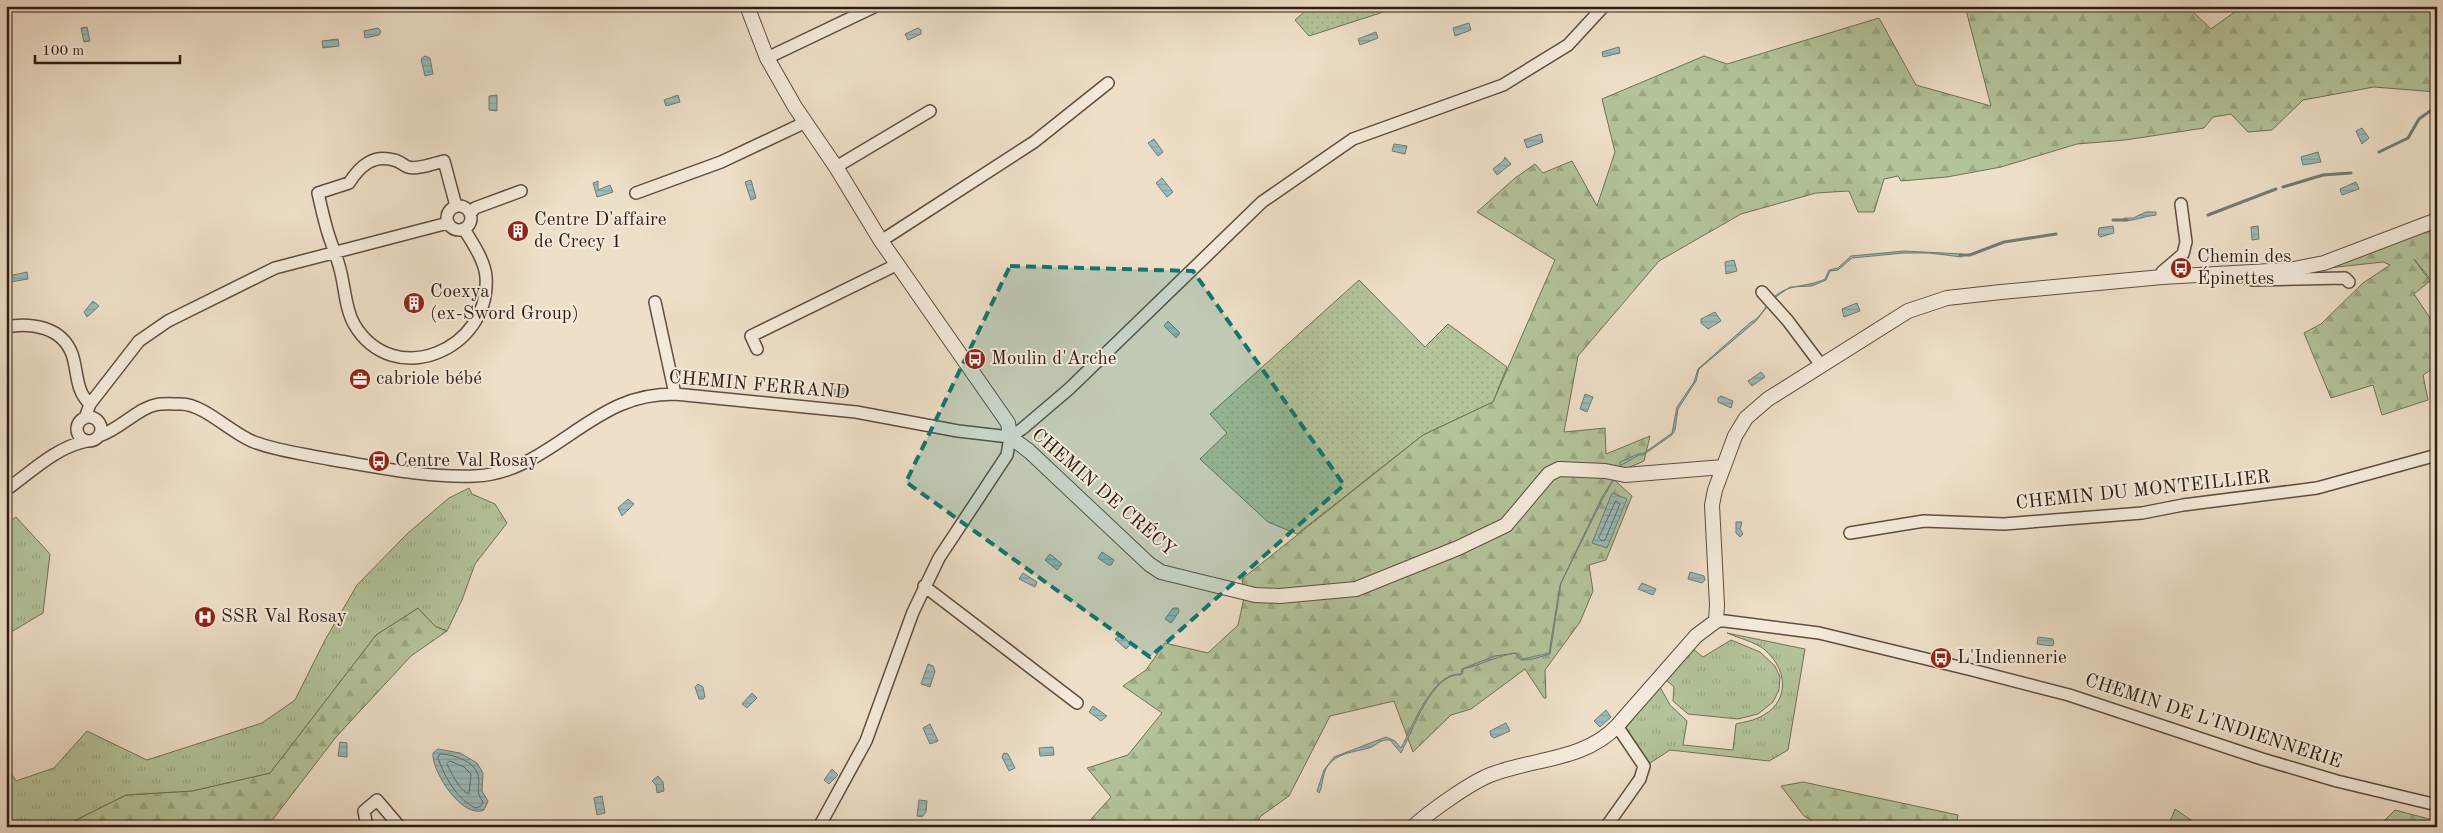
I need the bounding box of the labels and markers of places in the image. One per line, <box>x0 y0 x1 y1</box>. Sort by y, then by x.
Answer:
place label: Centre D'affaire de Crecy 1 <box>534 211 667 252</box>
building icon: Centre D'affaire de Crecy 1 <box>506 219 530 243</box>
place label: Chemin des Épinettes <box>2197 248 2292 289</box>
bus stop icon: Chemin des Épinettes <box>2169 256 2193 280</box>
place label: Coexya (ex-Sword Group) <box>430 283 579 324</box>
building icon: Coexya (ex-Sword Group) <box>402 291 426 315</box>
bus stop icon: Moulin d'Arche <box>963 347 987 371</box>
place label: Moulin d'Arche <box>991 350 1116 369</box>
office icon: cabriole bébé <box>348 367 372 391</box>
place label: cabriole bébé <box>376 370 482 389</box>
bus stop icon: Centre Val Rosay <box>367 449 391 473</box>
place label: Centre Val Rosay <box>395 452 539 471</box>
hospital icon: SSR Val Rosay <box>193 605 217 629</box>
place label: SSR Val Rosay <box>221 608 347 627</box>
bus stop icon: L'Indiennerie <box>1929 646 1953 670</box>
place label: L'Indiennerie <box>1957 649 2067 668</box>

